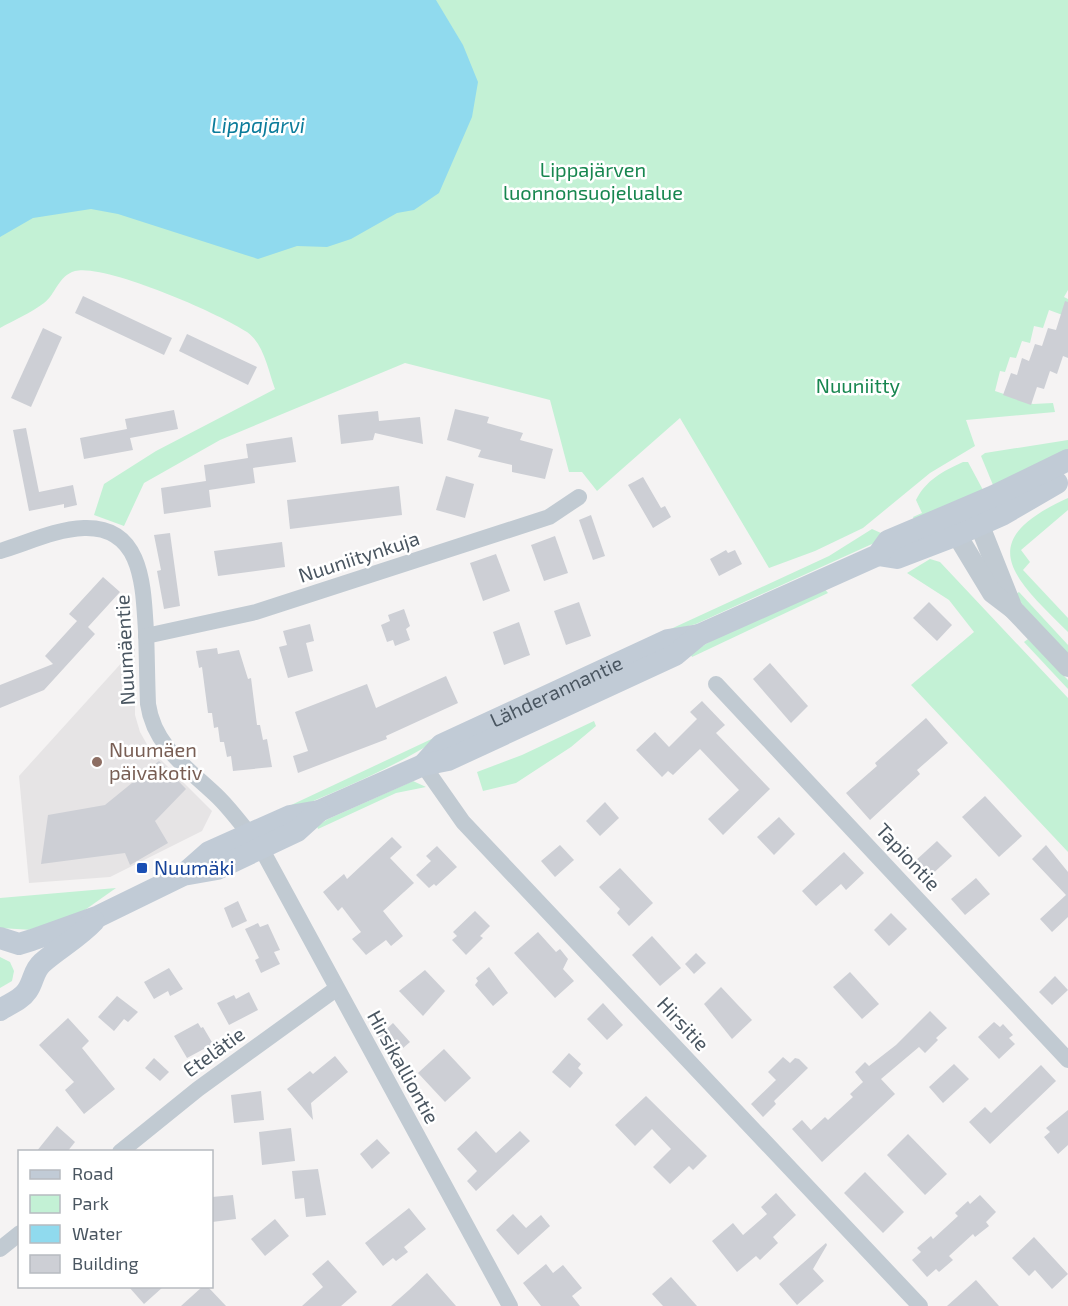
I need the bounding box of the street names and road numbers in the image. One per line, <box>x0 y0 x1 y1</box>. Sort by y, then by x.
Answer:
street label: Nuuniitynkuja <box>295 525 422 587</box>
street label: Nuumäentie <box>109 594 139 706</box>
street label: Lähderannantie <box>486 650 626 732</box>
street label: Tapiontie <box>871 818 946 895</box>
street label: Hirsitie <box>653 991 715 1055</box>
street label: Hirsikalliontie <box>363 1006 445 1127</box>
street label: Etelätie <box>178 1021 249 1081</box>

